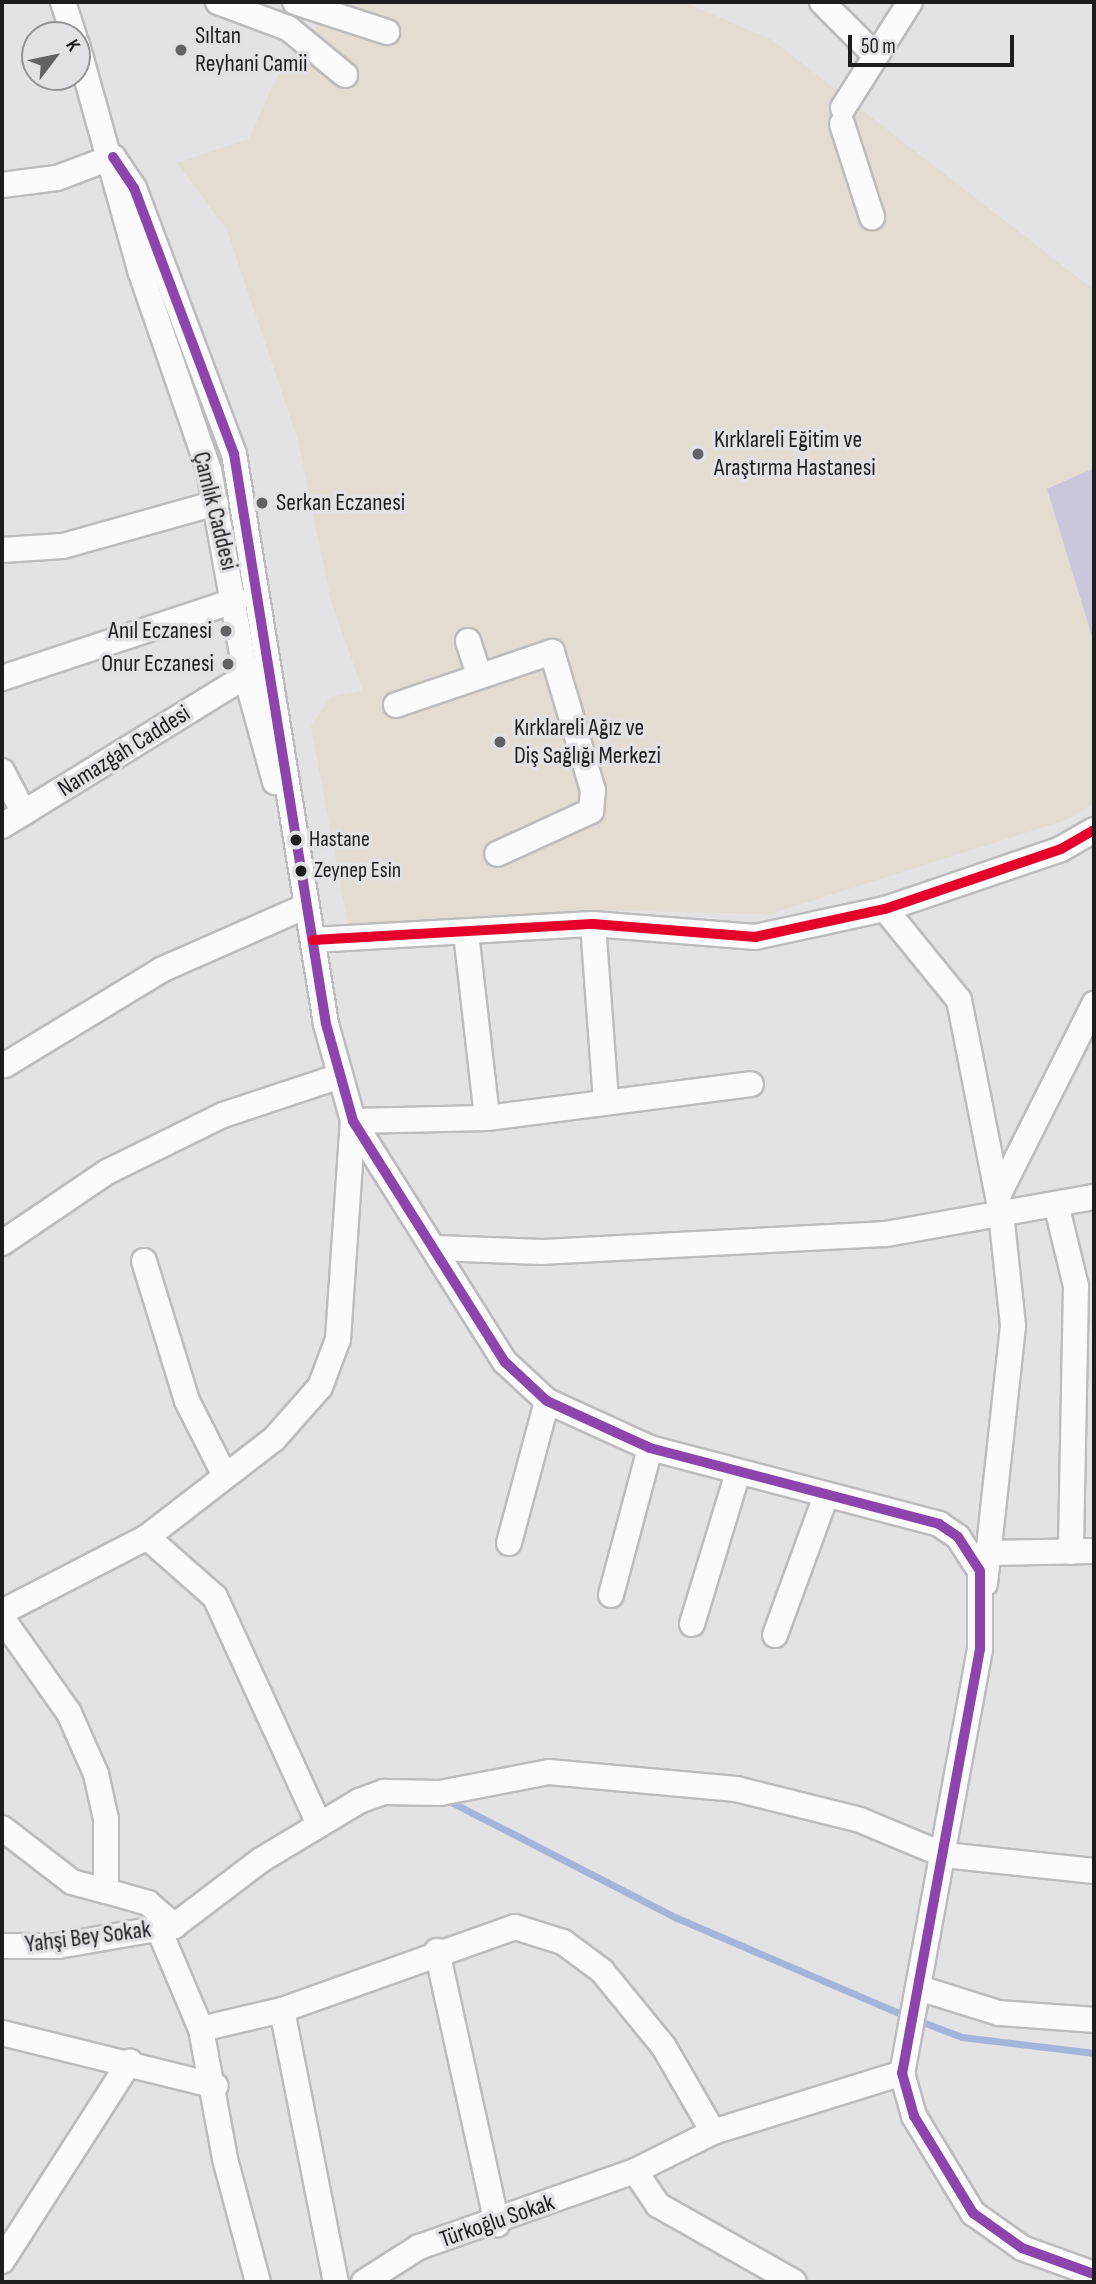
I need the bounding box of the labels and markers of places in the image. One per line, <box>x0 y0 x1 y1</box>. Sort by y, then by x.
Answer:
place label: Sıltan Reyhani Camii <box>195 22 307 78</box>
marker: Sıltan Reyhani Camii <box>173 42 189 58</box>
place label: Kırklareli Eğitim ve Araştırma Hastanesi <box>714 426 876 482</box>
marker: Kırklareli Eğitim ve Araştırma Hastanesi <box>688 444 708 464</box>
place label: Serkan Eczanesi <box>276 489 405 517</box>
marker: Serkan Eczanesi <box>254 495 270 511</box>
place label: Anıl Eczanesi <box>108 617 212 645</box>
marker: Anıl Eczanesi <box>218 623 234 639</box>
place label: Onur Eczanesi <box>101 650 214 678</box>
marker: Onur Eczanesi <box>220 656 236 672</box>
place label: Kırklareli Ağız ve Diş Sağlığı Merkezi <box>514 714 661 770</box>
marker: Kırklareli Ağız ve Diş Sağlığı Merkezi <box>492 734 508 750</box>
place label: Hastane <box>309 827 370 853</box>
marker: Hastane <box>289 833 303 847</box>
place label: Zeynep Esin <box>314 858 401 884</box>
marker: Zeynep Esin <box>294 864 308 878</box>

